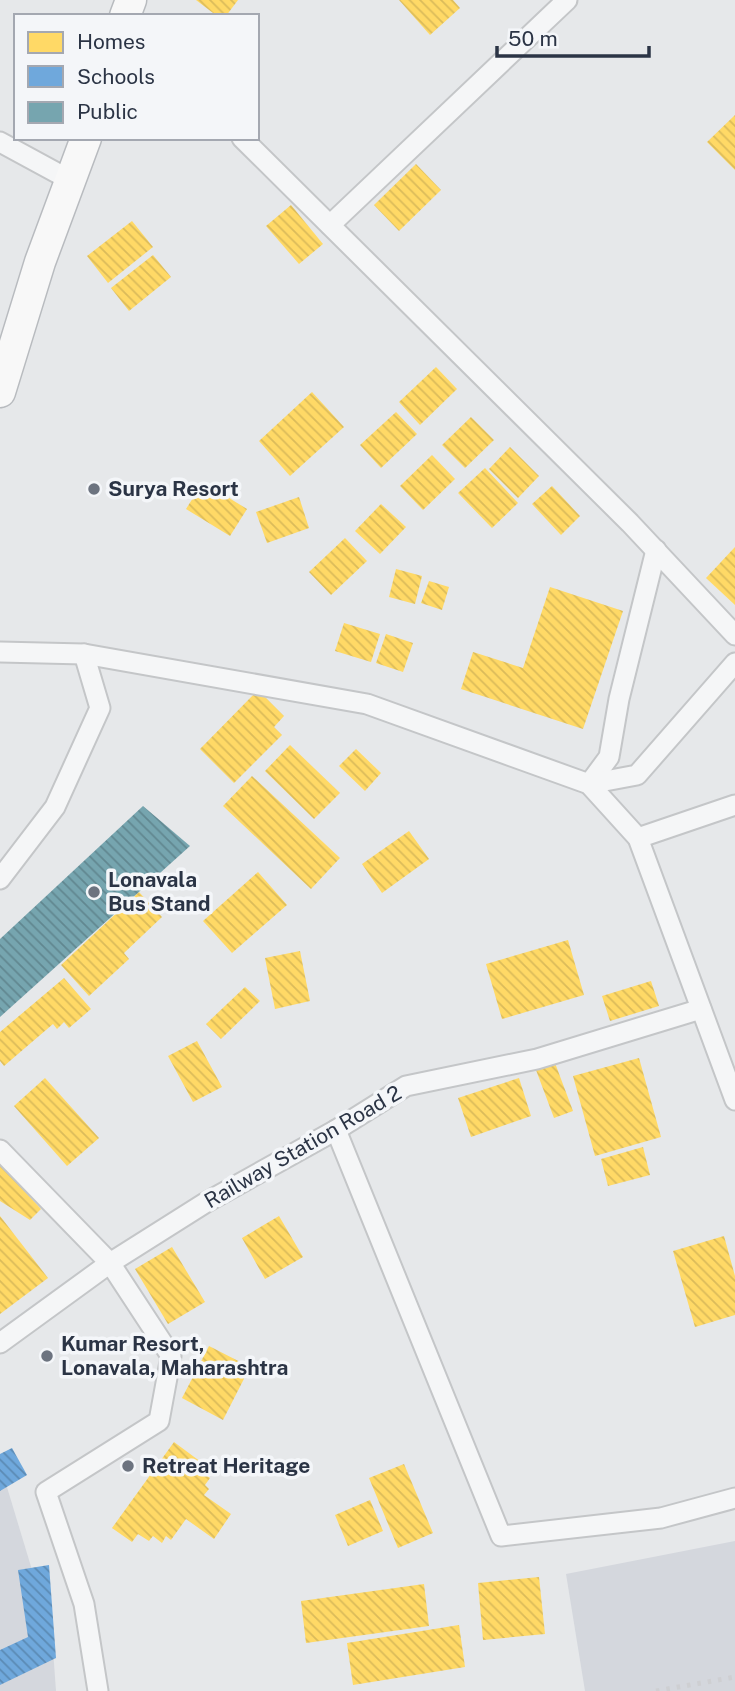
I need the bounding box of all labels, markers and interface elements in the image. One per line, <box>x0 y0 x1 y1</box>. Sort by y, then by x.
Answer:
legend <box>14 14 259 140</box>
scale bar <box>497 14 649 58</box>
text: 50 m <box>508 26 558 51</box>
text: Homes <box>77 29 145 54</box>
text: Schools <box>77 64 155 89</box>
text: Public <box>77 99 138 124</box>
place label: Surya Resort <box>108 476 239 501</box>
marker: Surya Resort <box>86 481 102 497</box>
place label: Lonavala Bus Stand <box>108 867 211 916</box>
marker: Lonavala Bus Stand <box>86 884 102 900</box>
street label: Railway Station Road 2 <box>200 1080 406 1213</box>
place label: Kumar Resort, Lonavala, Maharashtra <box>61 1331 288 1380</box>
marker: Kumar Resort, Lonavala, Maharashtra <box>39 1348 55 1364</box>
place label: Retreat Heritage <box>142 1453 310 1478</box>
marker: Retreat Heritage <box>120 1458 136 1474</box>

